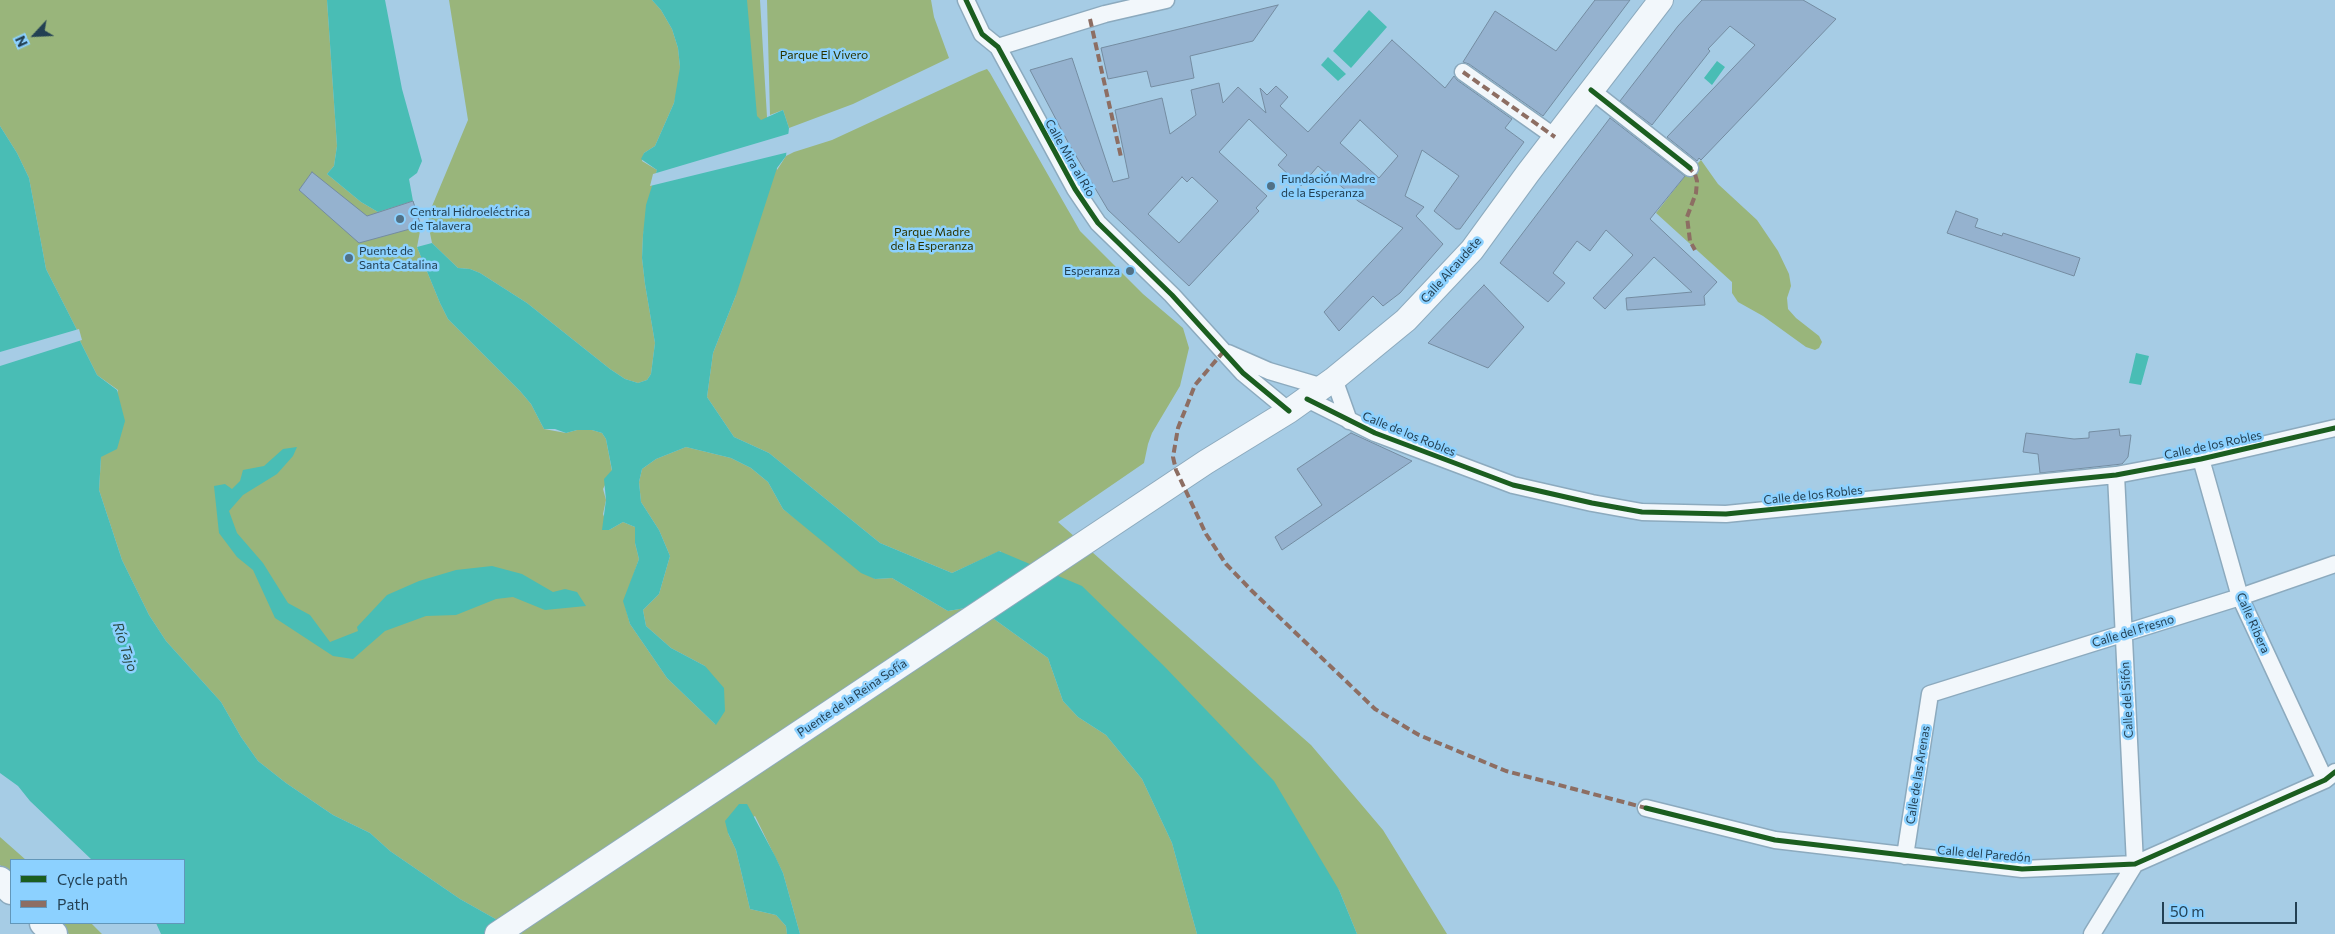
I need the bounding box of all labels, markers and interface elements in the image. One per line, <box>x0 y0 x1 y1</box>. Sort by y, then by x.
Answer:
north arrow <box>10 10 60 60</box>
text: N <box>11 33 31 50</box>
park label: Parque El Vivero <box>780 48 868 62</box>
street label: Calle Mira al Río <box>1042 117 1098 199</box>
place label: Fundación Madre de la Esperanza <box>1281 172 1375 200</box>
marker: Fundación Madre de la Esperanza <box>1265 180 1277 192</box>
place label: Central Hidroeléctrica de Talavera <box>410 205 530 233</box>
marker: Central Hidroeléctrica de Talavera <box>394 213 406 225</box>
park label: Parque Madre de la Esperanza <box>890 225 974 253</box>
street label: Calle Alcaudete <box>1418 234 1484 306</box>
place label: Puente de Santa Catalina <box>359 244 438 272</box>
marker: Puente de Santa Catalina <box>343 252 355 264</box>
place label: Esperanza <box>1064 264 1120 278</box>
marker: Esperanza <box>1124 265 1136 277</box>
street label: Calle de los Robles <box>1360 409 1458 459</box>
street label: Calle de los Robles <box>2163 428 2263 462</box>
street label: Calle de los Robles <box>1763 483 1863 507</box>
street label: Calle Ribera <box>2233 591 2273 655</box>
street label: Calle del Fresno <box>2090 612 2176 650</box>
water label: Río Tajo <box>109 620 141 674</box>
street label: Puente de la Reina Sofía <box>795 656 909 740</box>
street label: Calle del Sifón <box>2118 661 2136 739</box>
street label: Calle de las Arenas <box>1903 725 1933 825</box>
street label: Calle del Paredón <box>1937 843 2031 865</box>
legend <box>10 859 185 924</box>
text: Cycle path <box>57 870 128 888</box>
scale bar <box>2165 892 2300 924</box>
text: Path <box>57 895 89 913</box>
text: 50 m <box>2170 902 2204 920</box>

